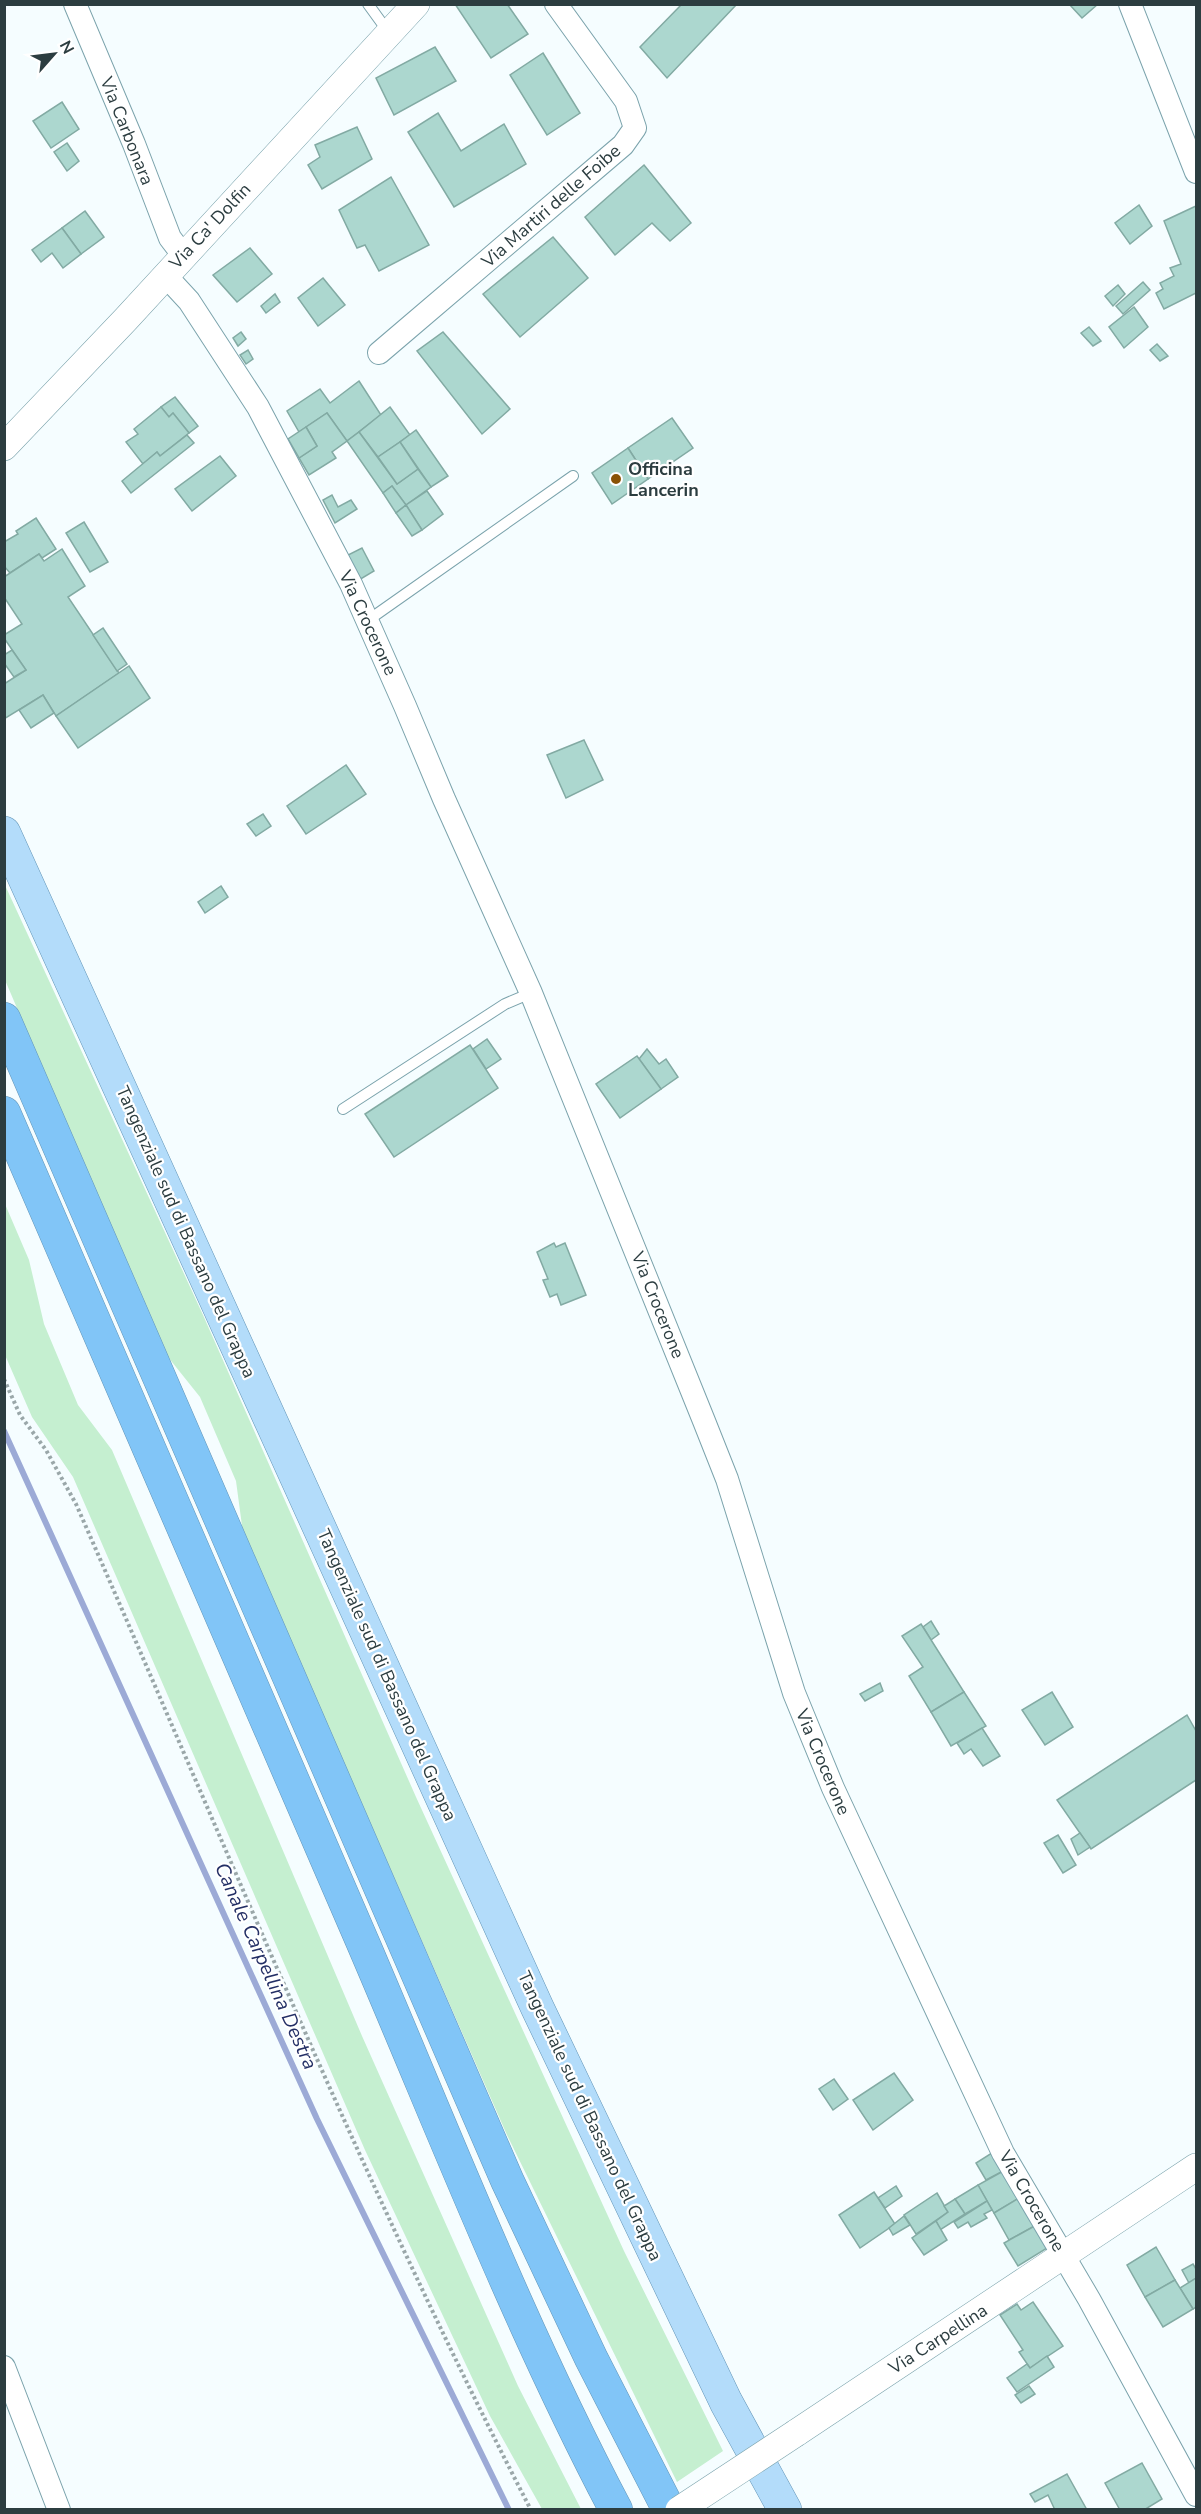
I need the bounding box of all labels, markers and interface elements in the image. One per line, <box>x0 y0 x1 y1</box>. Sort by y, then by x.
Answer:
north arrow <box>24 24 84 84</box>
text: N <box>54 37 79 58</box>
street label: Via Carbonara <box>94 72 160 189</box>
street label: Via Martiri delle Foibe <box>476 139 626 274</box>
street label: Via Ca' Dolfin <box>163 178 256 275</box>
place label: Officina Lancerin <box>628 457 699 502</box>
marker: Officina Lancerin <box>609 472 623 486</box>
street label: Via Crocerone <box>333 566 403 679</box>
street label: Tangenziale sud di Bassano del Grappa <box>111 1082 261 1382</box>
street label: Via Crocerone <box>625 1247 690 1362</box>
street label: Tangenziale sud di Bassano del Grappa <box>312 1525 462 1825</box>
street label: Via Crocerone <box>789 1704 856 1819</box>
water label: Canale Carpellina Destra <box>208 1858 324 2074</box>
street label: Tangenziale sud di Bassano del Grappa <box>512 1967 668 2265</box>
street label: Via Crocerone <box>993 2145 1071 2256</box>
street label: Via Carpellina <box>883 2298 992 2380</box>

